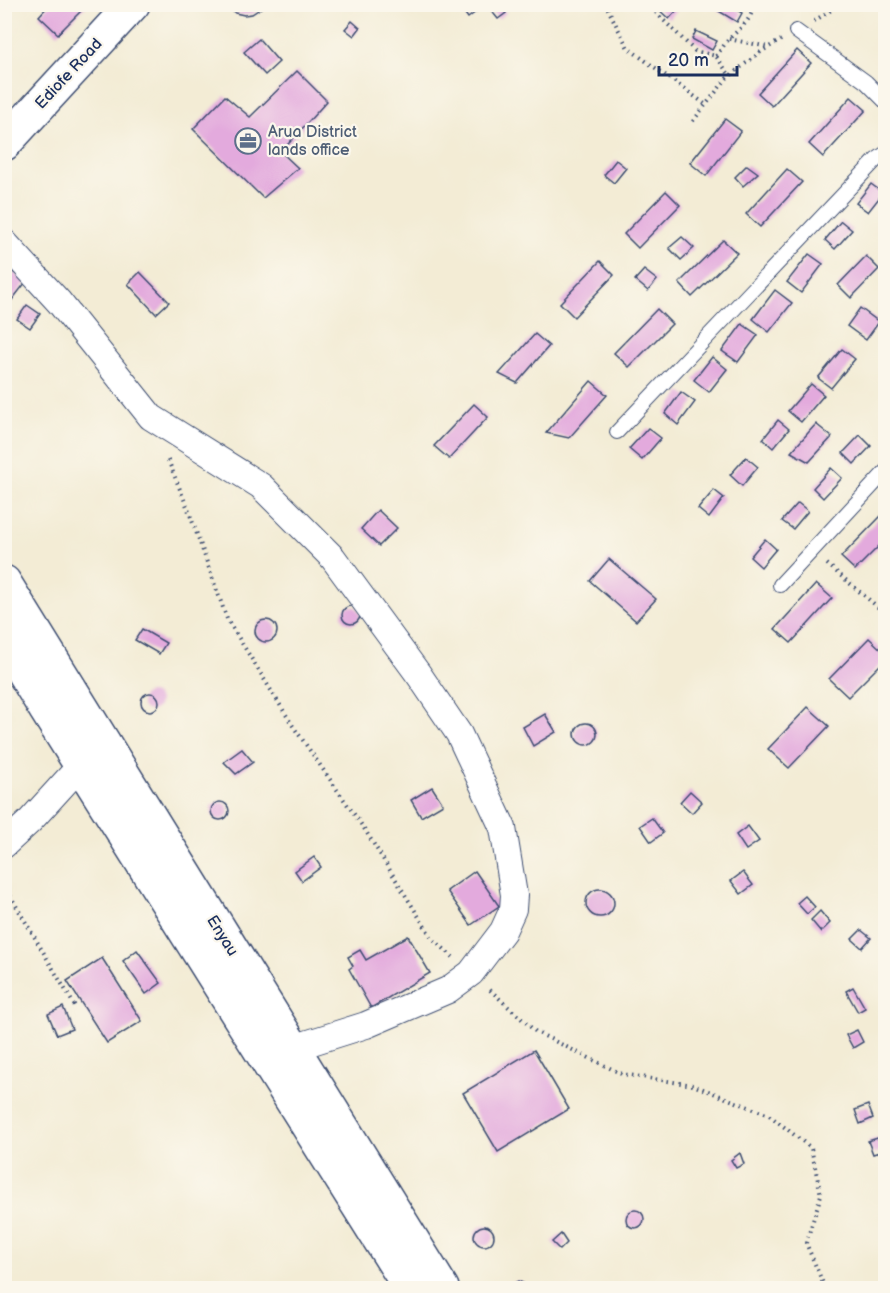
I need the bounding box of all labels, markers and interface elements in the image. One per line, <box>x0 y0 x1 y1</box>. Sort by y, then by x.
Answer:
street label: Ediofe Road <box>32 35 106 113</box>
scale bar <box>659 39 737 77</box>
text: 20 m <box>668 50 709 71</box>
place label: Arua District lands office <box>268 123 357 160</box>
office icon: Arua District lands office <box>233 126 263 156</box>
street label: Enyau <box>202 912 242 960</box>

